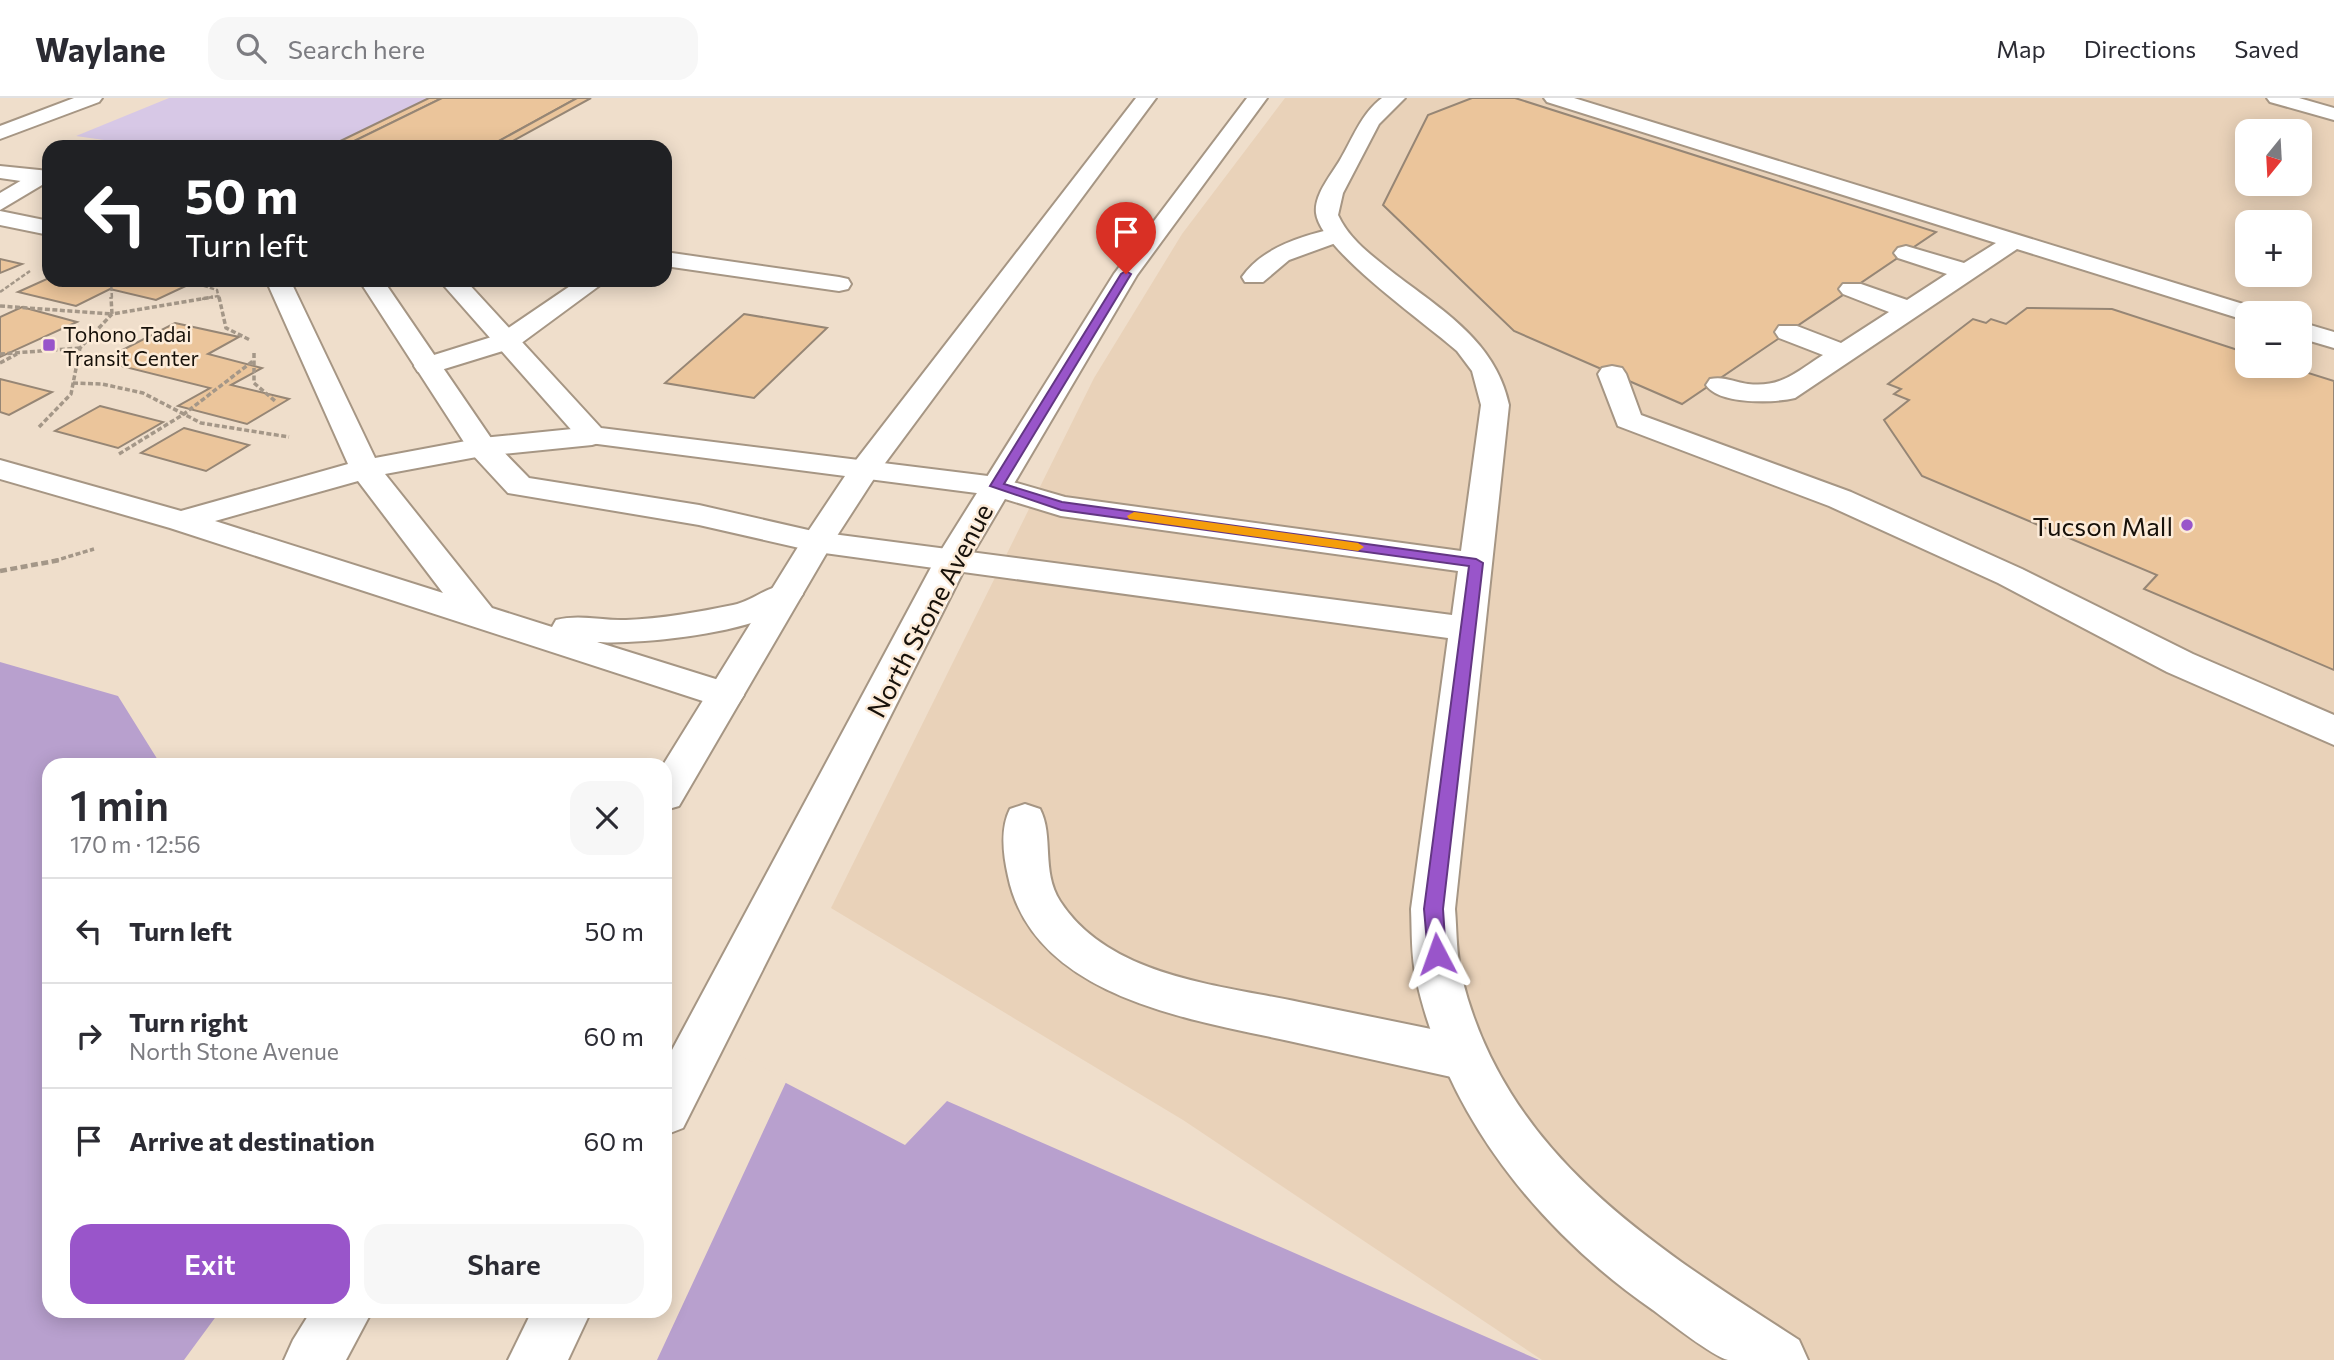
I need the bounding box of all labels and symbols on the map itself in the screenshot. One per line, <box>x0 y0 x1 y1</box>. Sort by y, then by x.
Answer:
north arrow <box>2235 119 2312 196</box>
pin <box>1096 202 1156 274</box>
place label: Tohono Tadai Transit Center <box>63 321 199 370</box>
marker: Tohono Tadai Transit Center <box>41 337 57 353</box>
street label: North Stone Avenue <box>860 498 998 722</box>
place label: Tucson Mall <box>2032 510 2173 541</box>
marker: Tucson Mall <box>2179 517 2195 533</box>
position arrow <box>1400 917 1474 991</box>

